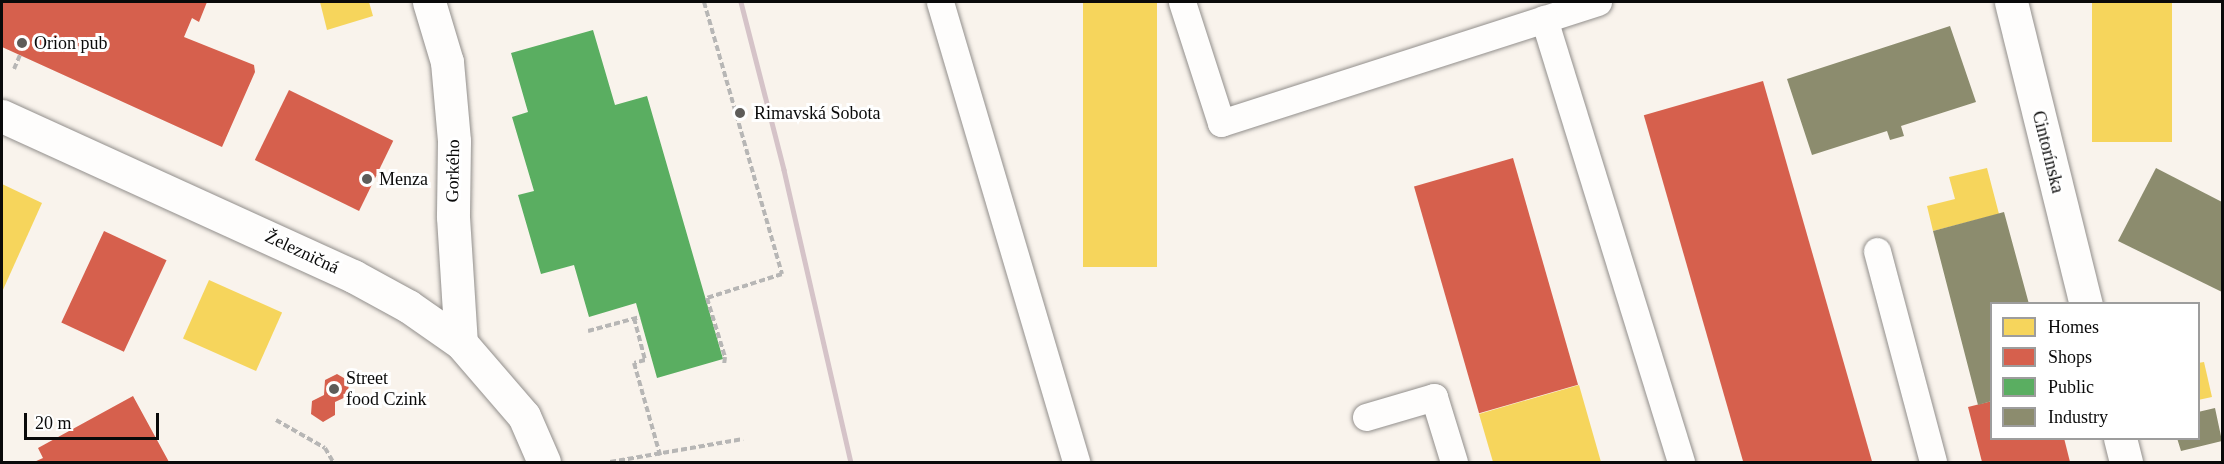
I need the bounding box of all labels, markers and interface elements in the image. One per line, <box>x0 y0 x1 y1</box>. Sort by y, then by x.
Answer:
place label: Orion pub <box>34 32 107 54</box>
marker: Orion pub <box>15 36 29 50</box>
place label: Rimavská Sobota <box>754 102 880 124</box>
marker: Rimavská Sobota <box>731 104 749 122</box>
street label: Cintorínska <box>2027 109 2069 195</box>
street label: Gorkého <box>442 139 464 203</box>
place label: Menza <box>379 168 428 190</box>
marker: Menza <box>360 172 374 186</box>
street label: Železničná <box>262 226 342 278</box>
legend <box>1990 302 2200 440</box>
text: Homes <box>2048 317 2099 337</box>
text: Shops <box>2048 347 2092 367</box>
place label: Street food Czink <box>346 368 426 410</box>
text: Public <box>2048 377 2094 397</box>
marker: Street food Czink <box>327 382 341 396</box>
scale bar <box>27 401 162 439</box>
text: Industry <box>2048 407 2108 427</box>
text: 20 m <box>35 413 72 433</box>

